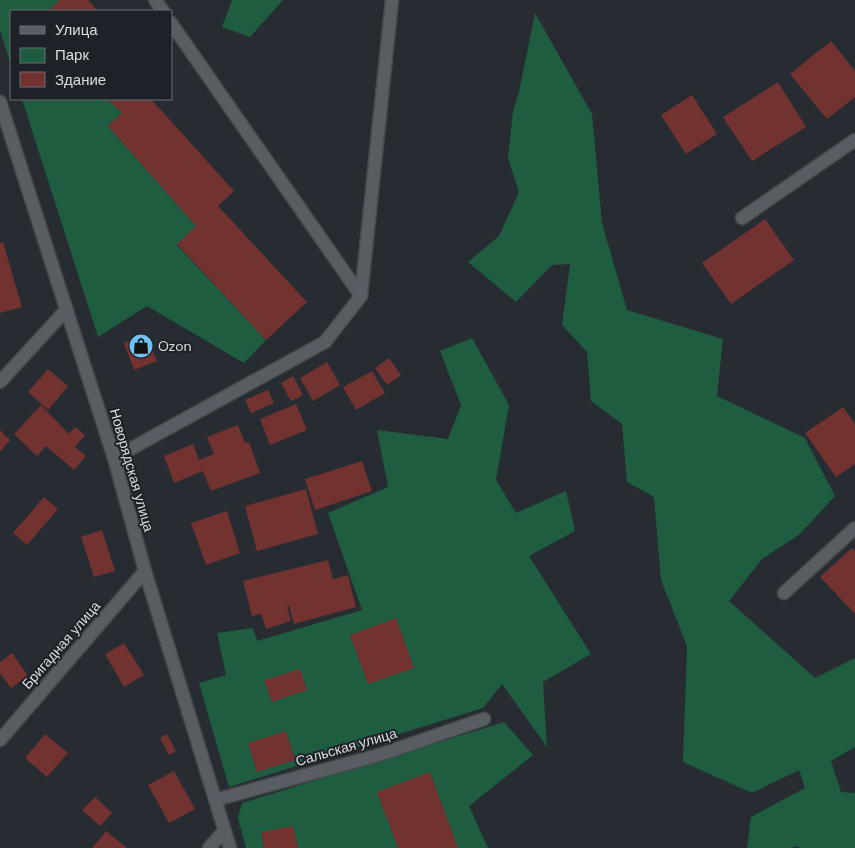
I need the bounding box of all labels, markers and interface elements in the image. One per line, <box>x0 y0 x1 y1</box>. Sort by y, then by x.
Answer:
legend <box>10 10 172 100</box>
text: Улица <box>55 20 98 40</box>
text: Парк <box>55 45 89 65</box>
text: Здание <box>55 70 106 90</box>
shop icon: Ozon <box>128 333 154 359</box>
place label: Ozon <box>158 337 192 355</box>
street label: Новорядская улица <box>106 406 158 534</box>
street label: Бригадная улица <box>18 597 104 693</box>
street label: Сальская улица <box>293 724 399 770</box>

